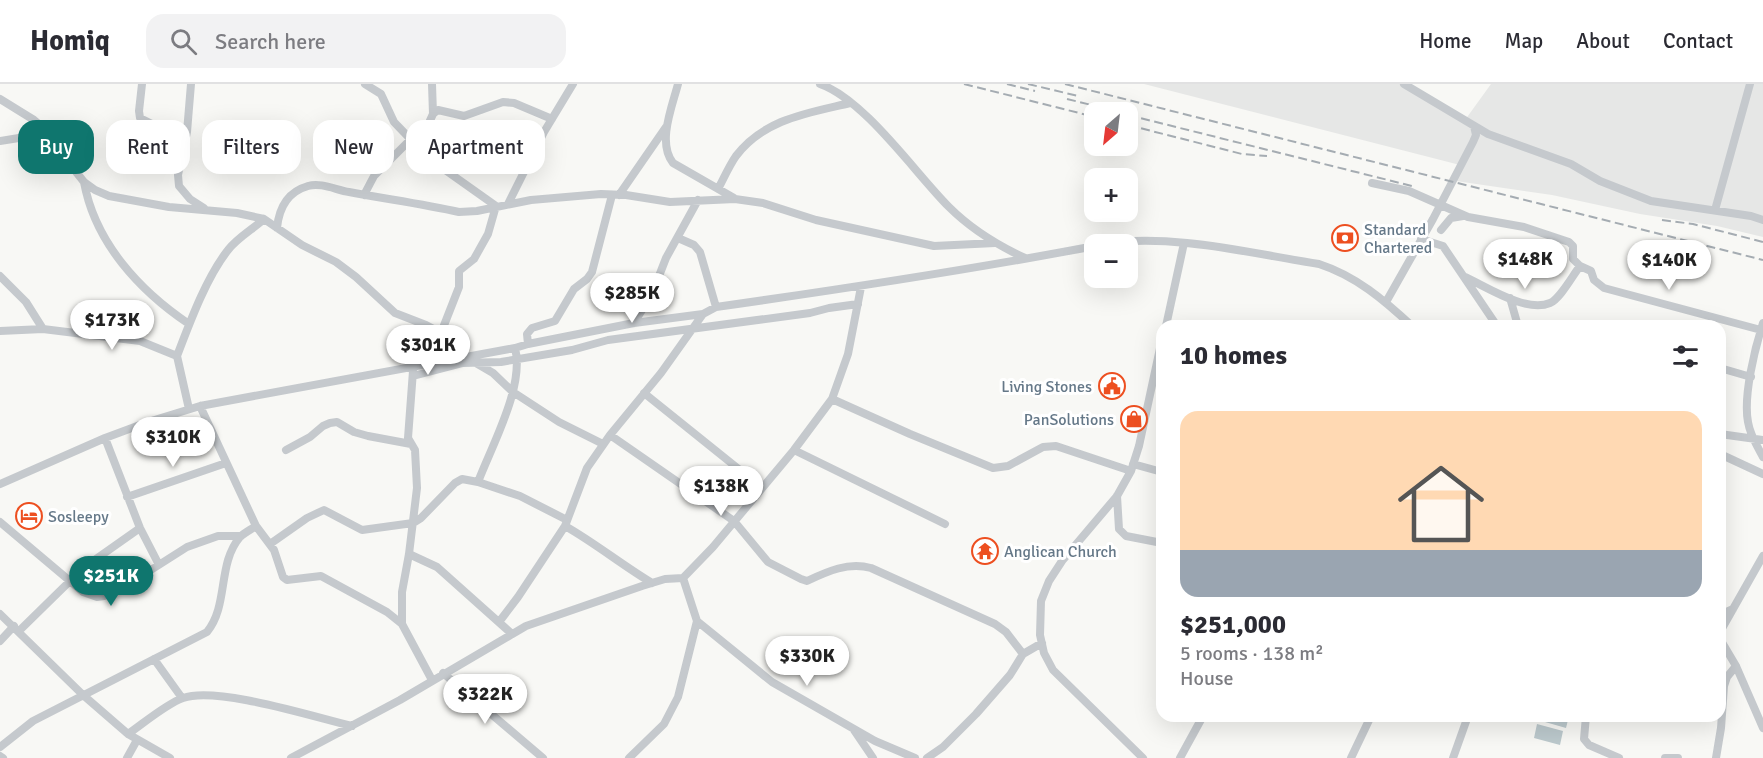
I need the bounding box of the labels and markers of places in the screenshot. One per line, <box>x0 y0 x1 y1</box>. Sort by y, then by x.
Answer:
place label: Standard Chartered <box>1364 220 1432 258</box>
bank icon: Standard Chartered <box>1330 223 1360 253</box>
pin: $148K <box>1483 239 1567 290</box>
pin: $140K <box>1627 240 1711 291</box>
pin: $285K <box>590 273 674 324</box>
pin: $173K <box>70 300 154 351</box>
pin: $301K <box>386 325 470 376</box>
public building icon: Living Stones <box>1097 371 1127 401</box>
place label: Living Stones <box>1001 377 1092 397</box>
shop icon: PanSolutions <box>1119 404 1149 434</box>
place label: PanSolutions <box>1024 410 1114 430</box>
pin: $310K <box>131 417 215 468</box>
pin: $138K <box>679 466 763 517</box>
hotel icon: Sosleepy <box>14 501 44 531</box>
place label: Sosleepy <box>48 507 109 527</box>
temple icon: Anglican Church <box>970 536 1000 566</box>
place label: Anglican Church <box>1004 542 1117 562</box>
pin: $251K <box>69 556 153 607</box>
pin: $330K <box>765 636 849 687</box>
pin: $322K <box>443 674 527 725</box>

